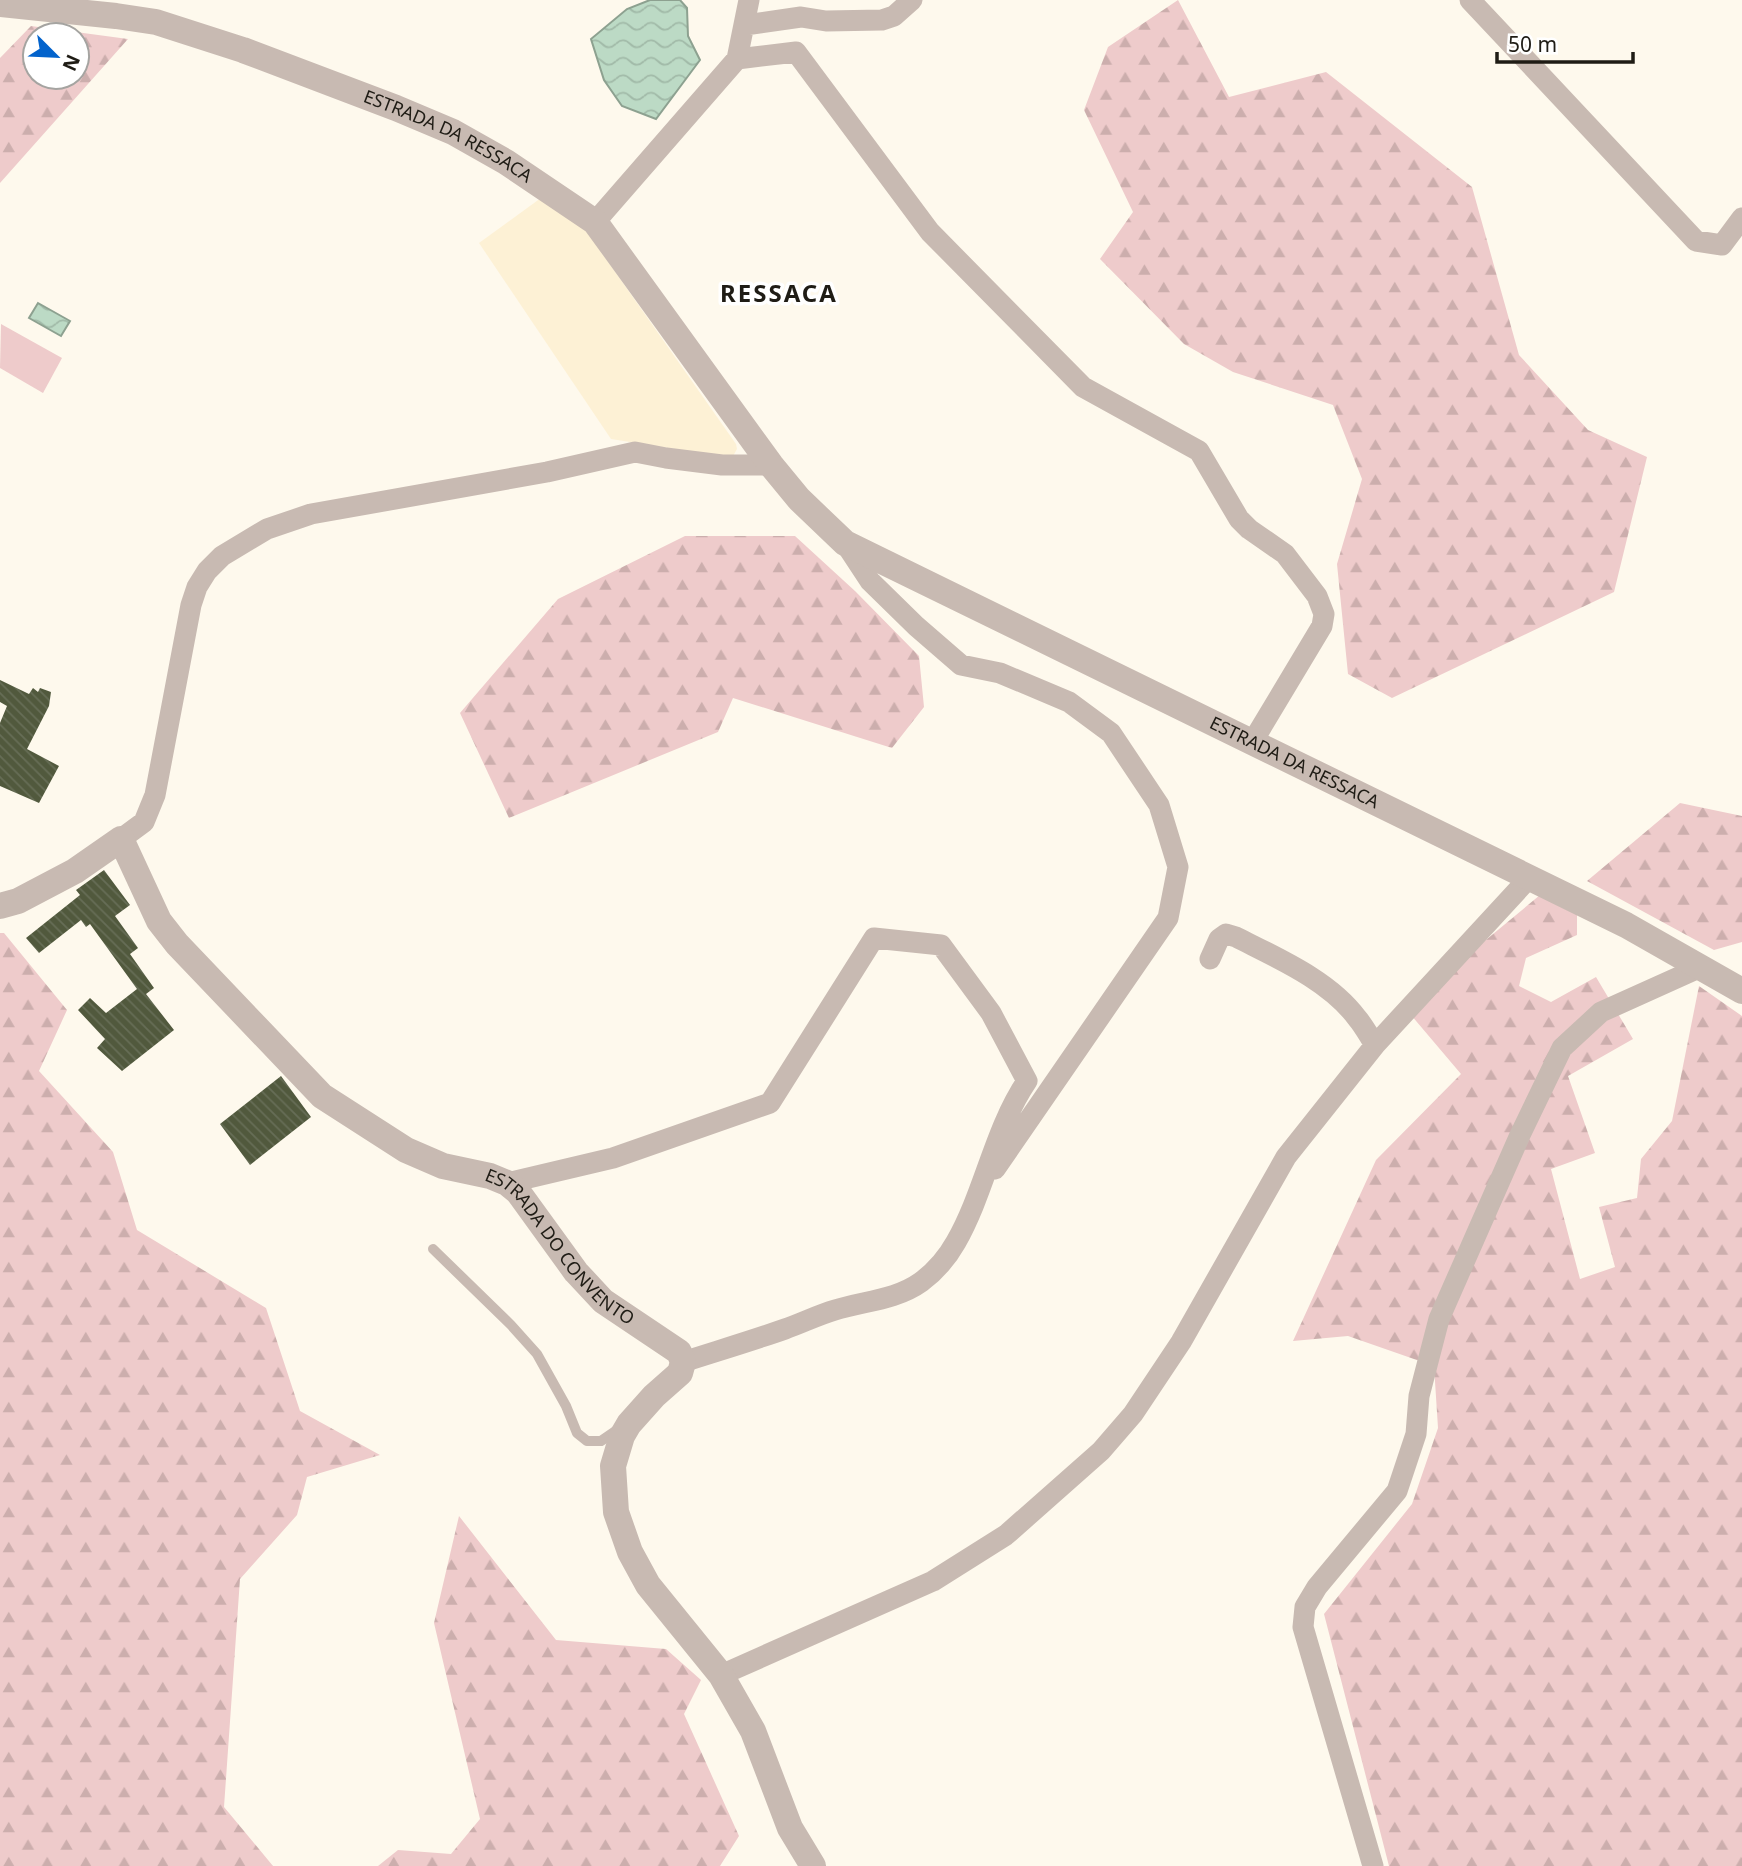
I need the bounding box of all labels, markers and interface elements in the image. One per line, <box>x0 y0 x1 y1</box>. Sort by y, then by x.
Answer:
north arrow <box>21 21 91 91</box>
scale bar <box>1497 21 1634 65</box>
text: 50 m <box>1508 30 1557 58</box>
text: N <box>57 51 87 75</box>
street label: ESTRADA DA RESSACA <box>360 84 538 188</box>
district label: RESSACA <box>720 276 838 309</box>
street label: ESTRADA DA RESSACA <box>1206 710 1384 814</box>
street label: ESTRADA DO CONVENTO <box>482 1162 639 1330</box>

